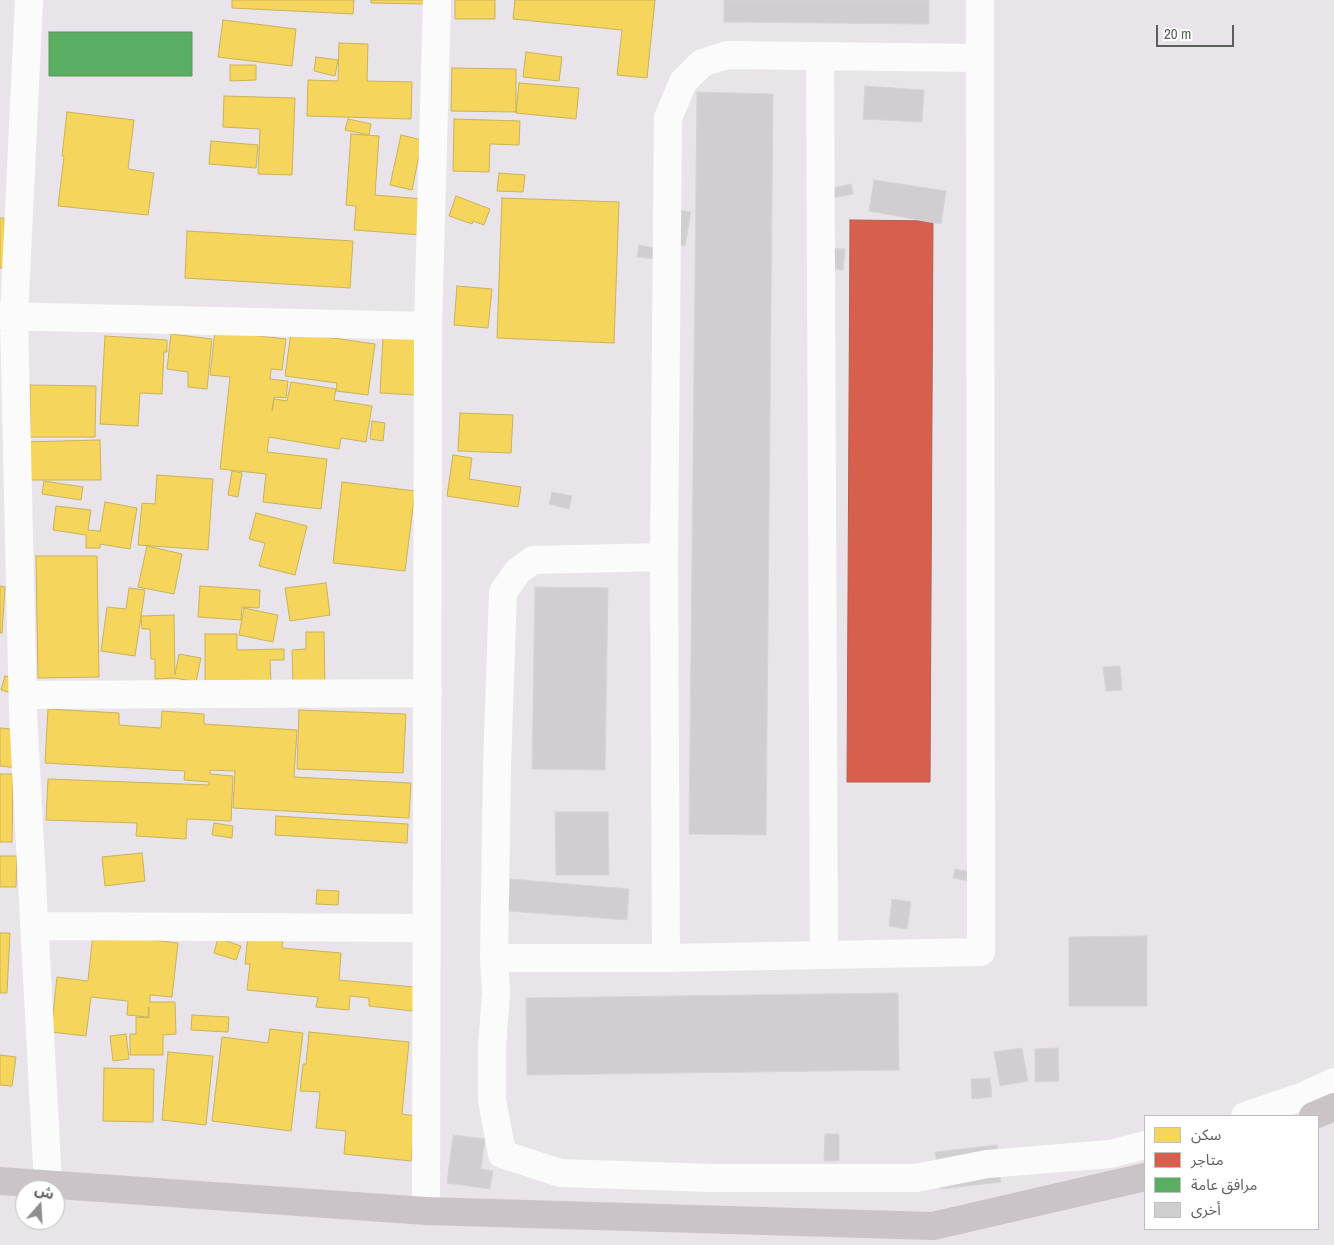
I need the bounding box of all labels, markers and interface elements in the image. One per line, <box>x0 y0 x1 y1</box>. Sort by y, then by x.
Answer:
scale bar <box>1159 15 1236 47</box>
text: 20 m <box>1164 23 1191 44</box>
legend <box>1144 1115 1319 1230</box>
text: سكن <box>1191 1124 1221 1145</box>
text: متاجر <box>1191 1149 1224 1170</box>
text: مرافق عامة <box>1191 1174 1257 1195</box>
north arrow <box>15 1180 65 1230</box>
text: ش <box>33 1180 57 1203</box>
text: أخرى <box>1191 1199 1221 1220</box>

